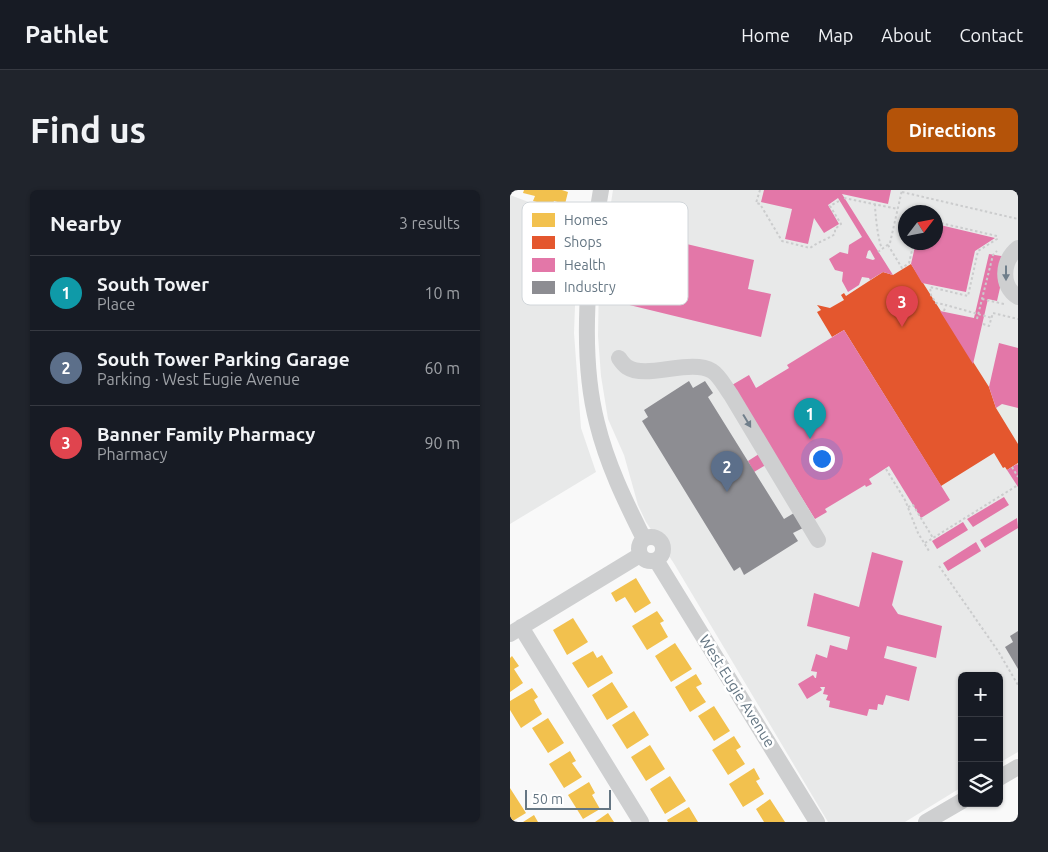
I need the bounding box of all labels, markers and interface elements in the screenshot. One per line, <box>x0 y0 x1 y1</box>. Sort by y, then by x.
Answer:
text: Pathlet <box>25 21 109 48</box>
text: Home <box>741 25 790 45</box>
text: Map <box>818 25 853 45</box>
text: About <box>881 25 931 45</box>
text: Contact <box>959 25 1023 45</box>
button: Directions <box>887 108 1018 152</box>
text: Find us <box>30 110 146 150</box>
legend <box>522 202 688 305</box>
north arrow <box>898 205 943 250</box>
text: Nearby <box>50 211 121 235</box>
text: Homes <box>564 212 608 228</box>
text: 3 results <box>399 214 460 232</box>
text: Shops <box>564 234 602 250</box>
text: Health <box>564 257 606 273</box>
one-way arrow <box>1002 265 1010 281</box>
text: South Tower <box>97 273 209 295</box>
text: Industry <box>564 279 616 295</box>
text: 1 <box>61 284 71 302</box>
text: 10 m <box>424 284 460 302</box>
pin: 3 <box>886 286 918 327</box>
text: Place <box>97 295 135 313</box>
text: South Tower Parking Garage <box>97 348 350 370</box>
text: 2 <box>61 359 71 377</box>
text: 60 m <box>424 359 460 377</box>
text: Parking · West Eugie Avenue <box>97 370 300 388</box>
pin: 1 <box>794 398 826 439</box>
one-way arrow <box>742 415 751 428</box>
text: Banner Family Pharmacy <box>97 423 315 445</box>
text: 3 <box>61 434 71 452</box>
text: 90 m <box>424 434 460 452</box>
text: Pharmacy <box>97 445 167 463</box>
your location <box>809 446 835 472</box>
pin: 2 <box>711 451 743 492</box>
street label: West Eugie Avenue <box>696 631 779 750</box>
map controls <box>958 672 1003 807</box>
button: + <box>958 672 1003 717</box>
button: − <box>958 717 1003 762</box>
button: layers <box>958 762 1003 807</box>
scale bar <box>525 787 611 810</box>
text: 50 m <box>532 791 563 807</box>

